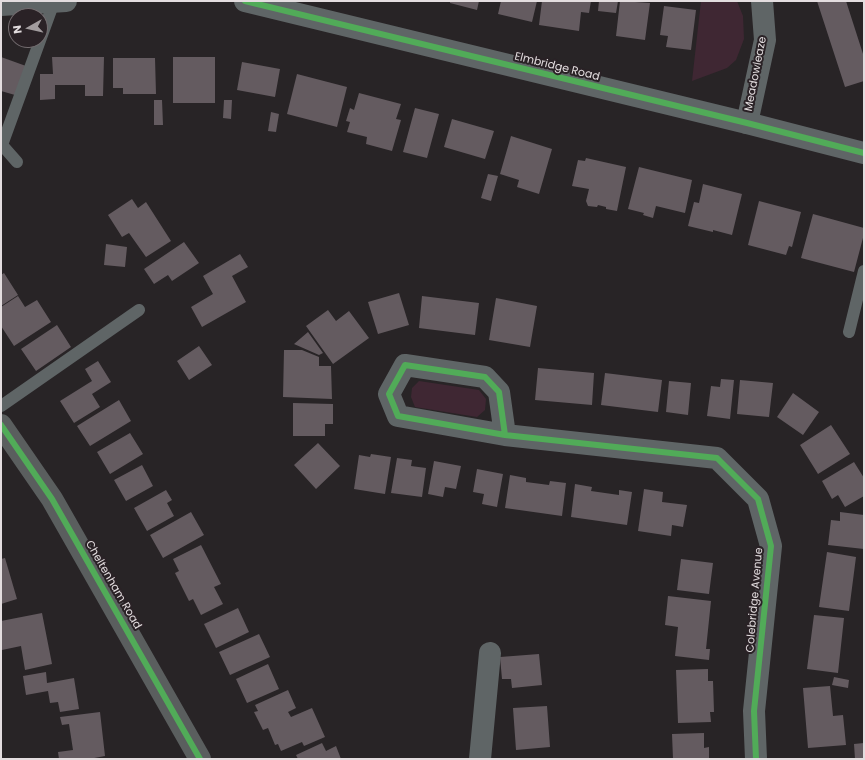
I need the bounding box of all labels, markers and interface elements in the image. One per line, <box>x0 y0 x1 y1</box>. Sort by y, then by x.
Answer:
north arrow <box>8 8 48 48</box>
text: N <box>9 24 26 35</box>
street label: Meadowleaze <box>742 35 770 113</box>
street label: Elmbridge Road <box>513 50 601 84</box>
street label: Cheltenham Road <box>82 538 144 632</box>
street label: Colebridge Avenue <box>744 547 766 653</box>

